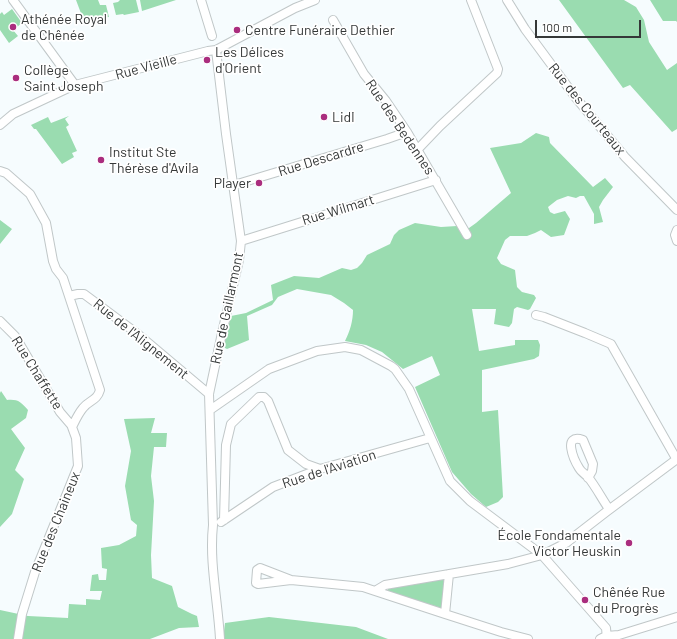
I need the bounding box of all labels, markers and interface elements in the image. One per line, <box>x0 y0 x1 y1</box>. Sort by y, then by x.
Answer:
place label: Athénée Royal de Chênée <box>21 11 107 44</box>
scale bar <box>537 12 643 38</box>
text: 100 m <box>542 20 572 34</box>
marker: Athénée Royal de Chênée <box>8 22 18 32</box>
place label: Centre Funéraire Dethier <box>245 22 395 38</box>
marker: Centre Funéraire Dethier <box>232 25 242 35</box>
place label: Les Délices d'Orient <box>215 44 284 76</box>
street label: Rue Vieille <box>113 51 179 83</box>
marker: Les Délices d'Orient <box>202 55 212 65</box>
street label: Rue des Courteaux <box>545 60 629 158</box>
place label: Collège Saint Joseph <box>24 62 103 94</box>
marker: Collège Saint Joseph <box>11 73 21 83</box>
street label: Rue des Bedennes <box>362 76 438 178</box>
place label: Lidl <box>332 109 354 125</box>
marker: Lidl <box>319 112 329 122</box>
street label: Rue Descardre <box>276 138 366 180</box>
place label: Institut Ste Thérèse d'Avila <box>109 144 199 176</box>
marker: Institut Ste Thérèse d'Avila <box>96 155 106 165</box>
place label: Player <box>214 175 251 191</box>
marker: Player <box>254 178 264 188</box>
street label: Rue Wilmart <box>300 191 376 229</box>
street label: Rue de Gaillarmont <box>207 251 247 365</box>
street label: Rue de l'Alignement <box>90 295 192 383</box>
street label: Rue Chaffette <box>8 333 66 413</box>
street label: Rue de l'Aviation <box>280 446 378 492</box>
street label: Rue des Chaineux <box>28 469 84 575</box>
place label: École Fondamentale Victor Heuskin <box>497 527 621 560</box>
marker: École Fondamentale Victor Heuskin <box>624 538 634 548</box>
place label: Chênée Rue du Progrès <box>593 584 665 616</box>
marker: Chênée Rue du Progrès <box>580 595 590 605</box>

